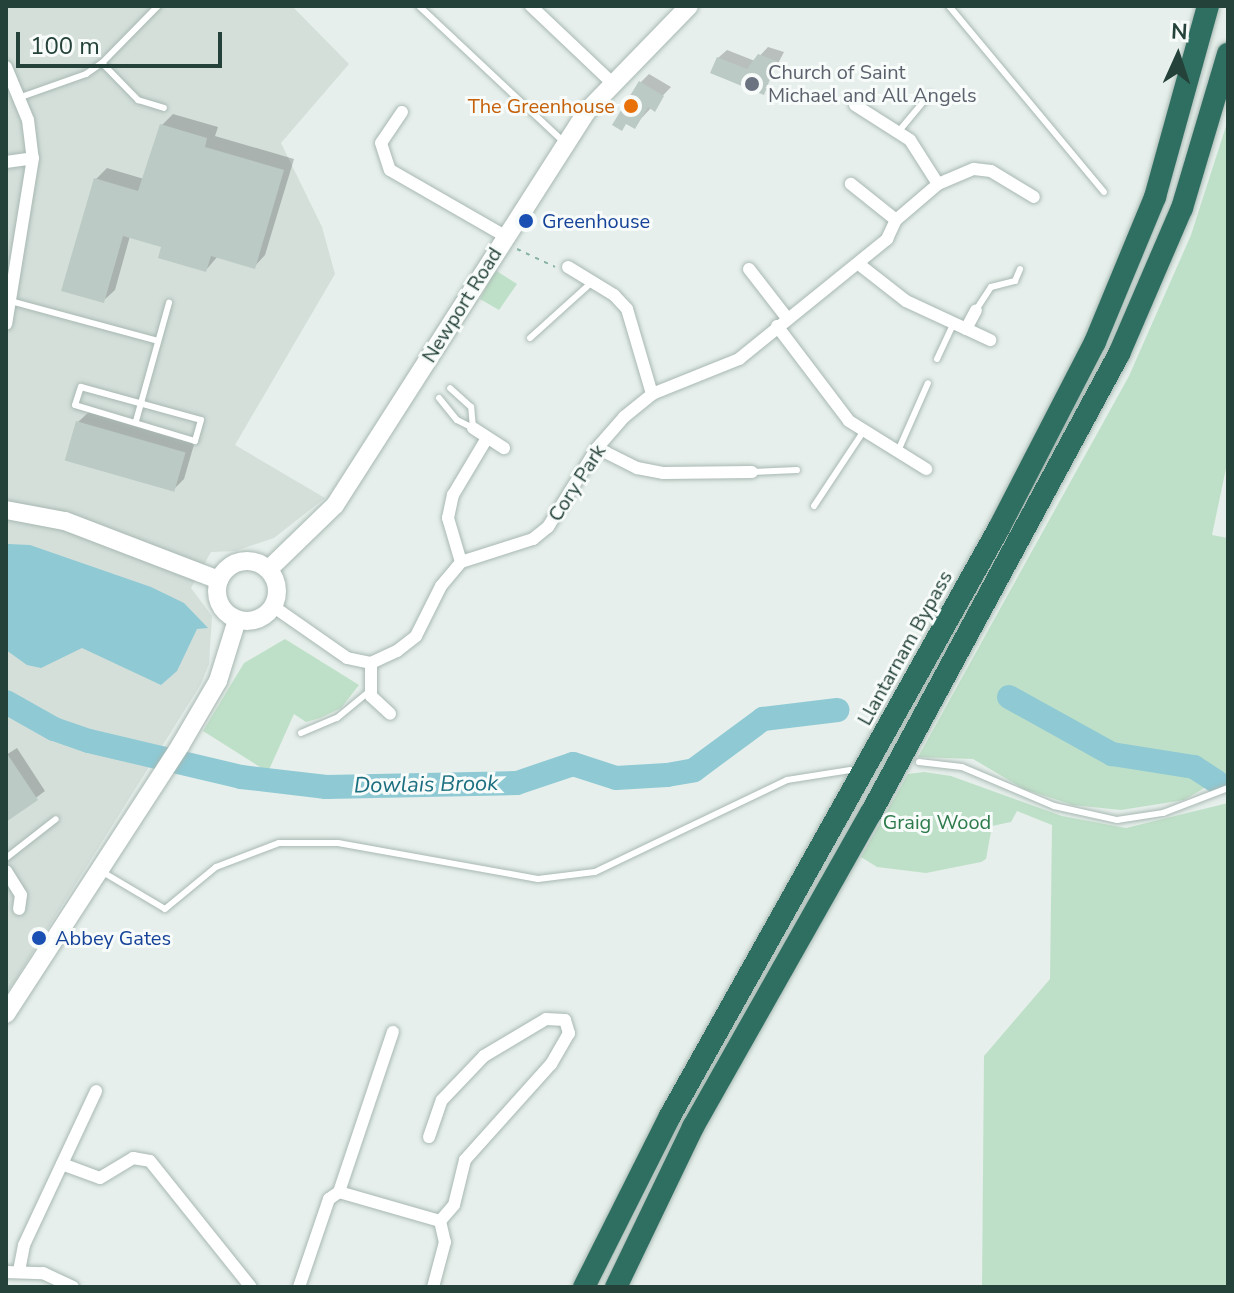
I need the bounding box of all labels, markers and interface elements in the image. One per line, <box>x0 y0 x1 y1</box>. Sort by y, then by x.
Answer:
scale bar <box>20 16 226 66</box>
north arrow <box>1138 16 1218 96</box>
text: N <box>1170 17 1188 47</box>
text: 100 m <box>30 30 100 62</box>
place label: Church of Saint Michael and All Angels <box>768 60 977 107</box>
marker: Church of Saint Michael and All Angels <box>743 75 761 93</box>
place label: The Greenhouse <box>468 94 615 118</box>
marker: The Greenhouse <box>622 97 640 115</box>
place label: Greenhouse <box>542 209 650 233</box>
marker: Greenhouse <box>517 212 535 230</box>
street label: Newport Road <box>417 243 507 367</box>
street label: Cory Park <box>543 440 611 526</box>
street label: Llantarnam Bypass <box>853 567 957 729</box>
water label: Dowlais Brook <box>354 771 498 799</box>
park label: Graig Wood <box>883 810 991 834</box>
place label: Abbey Gates <box>55 926 171 950</box>
marker: Abbey Gates <box>30 929 48 947</box>

